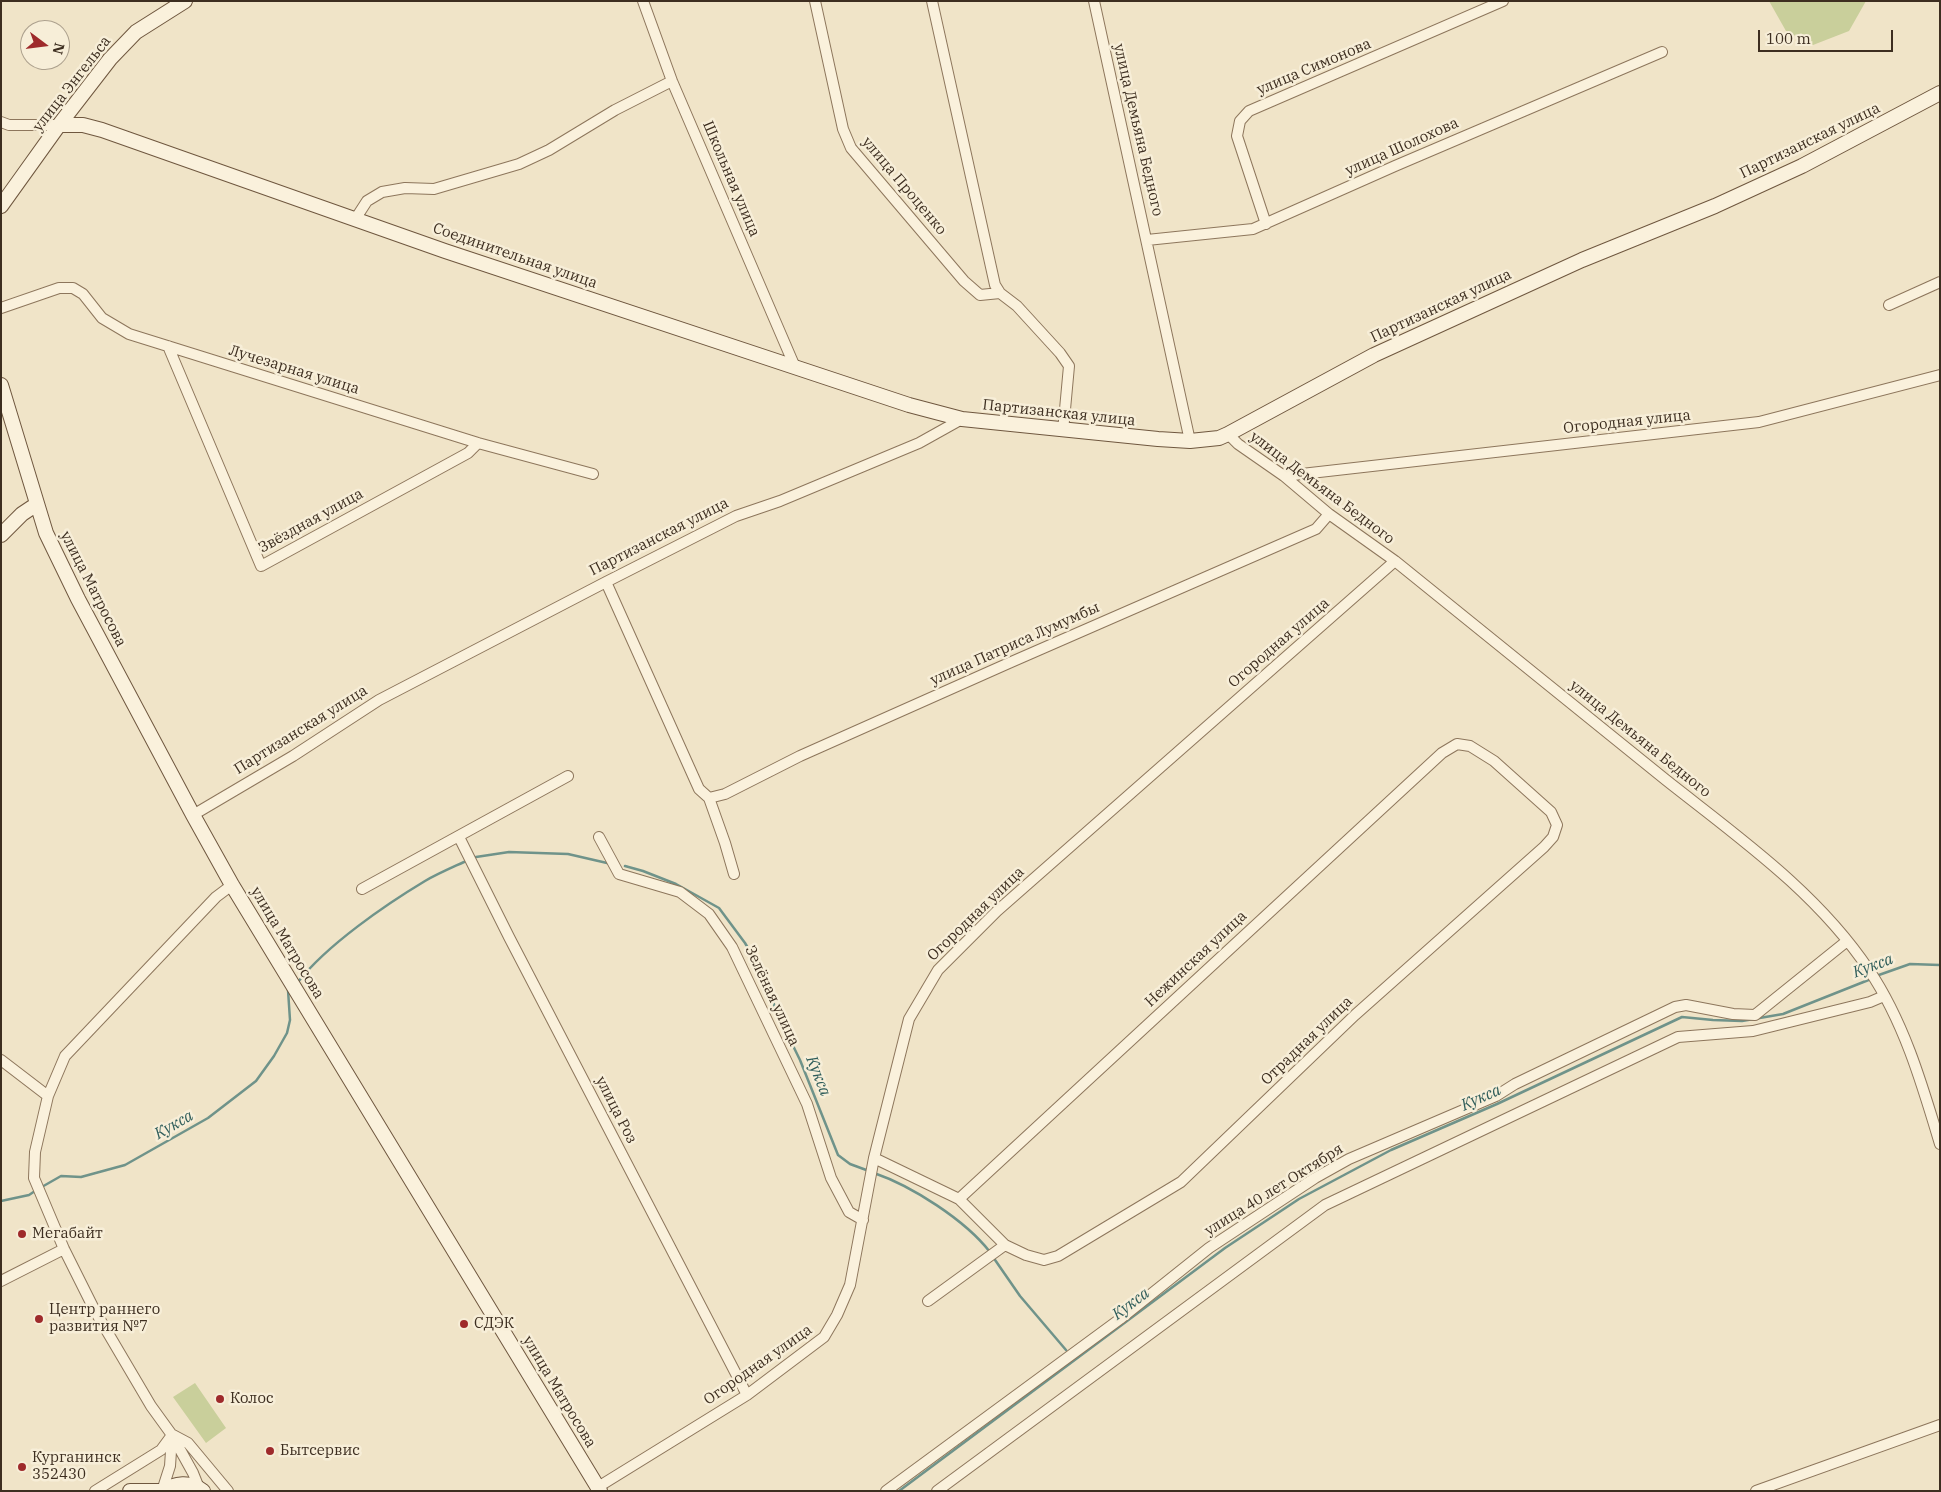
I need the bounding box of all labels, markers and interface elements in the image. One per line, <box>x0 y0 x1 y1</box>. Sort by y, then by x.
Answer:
north arrow <box>20 20 70 70</box>
scale bar <box>1761 20 1896 52</box>
text: 100 m <box>1766 29 1811 48</box>
street label: улица Энгельса <box>29 33 115 135</box>
street label: улица Симонова <box>1254 35 1374 99</box>
text: N <box>48 41 69 56</box>
street label: улица Демьяна Бедного <box>1109 42 1167 218</box>
street label: Партизанская улица <box>1737 99 1883 183</box>
street label: улица Шолохова <box>1343 114 1461 180</box>
street label: Школьная улица <box>698 118 764 240</box>
street label: улица Проценко <box>858 133 950 239</box>
street label: Соединительная улица <box>430 219 600 293</box>
street label: Партизанская улица <box>1368 265 1514 347</box>
street label: Лучезарная улица <box>227 342 361 398</box>
street label: Партизанская улица <box>982 396 1136 430</box>
street label: Огородная улица <box>1562 406 1692 438</box>
street label: улица Демьяна Бедного <box>1246 428 1398 548</box>
street label: Звёздная улица <box>256 485 366 557</box>
street label: Партизанская улица <box>586 494 732 580</box>
street label: улица Матросова <box>56 528 130 650</box>
street label: Огородная улица <box>1225 594 1333 692</box>
street label: улица Патриса Лумумбы <box>928 599 1102 689</box>
street label: улица Демьяна Бедного <box>1566 677 1714 801</box>
street label: Партизанская улица <box>231 682 371 778</box>
street label: Огородная улица <box>924 863 1028 965</box>
street label: улица Матросова <box>246 884 328 1002</box>
street label: Нежинская улица <box>1141 907 1251 1011</box>
street label: Зелёная улица <box>741 943 803 1049</box>
water label: Кукса <box>1850 950 1896 982</box>
street label: Отрадная улица <box>1258 993 1356 1089</box>
water label: Кукса <box>801 1053 835 1099</box>
street label: улица Роз <box>591 1073 641 1147</box>
water label: Кукса <box>1458 1081 1504 1115</box>
water label: Кукса <box>151 1106 197 1144</box>
street label: улица 40 лет Октября <box>1201 1140 1347 1240</box>
place label: Мегабайт <box>32 1225 103 1243</box>
marker: Мегабайт <box>16 1228 28 1240</box>
water label: Кукса <box>1109 1284 1153 1324</box>
place label: Центр раннего развития №7 <box>49 1301 160 1336</box>
marker: Центр раннего развития №7 <box>33 1313 45 1325</box>
place label: СДЭК <box>474 1315 514 1333</box>
marker: СДЭК <box>458 1318 470 1330</box>
street label: Огородная улица <box>700 1321 816 1409</box>
street label: улица Матросова <box>518 1333 600 1451</box>
place label: Колос <box>230 1390 274 1408</box>
marker: Колос <box>214 1393 226 1405</box>
place label: Бытсервис <box>280 1442 360 1460</box>
marker: Бытсервис <box>264 1445 276 1457</box>
place label: Курганинск 352430 <box>32 1449 121 1484</box>
marker: Курганинск 352430 <box>16 1461 28 1473</box>

